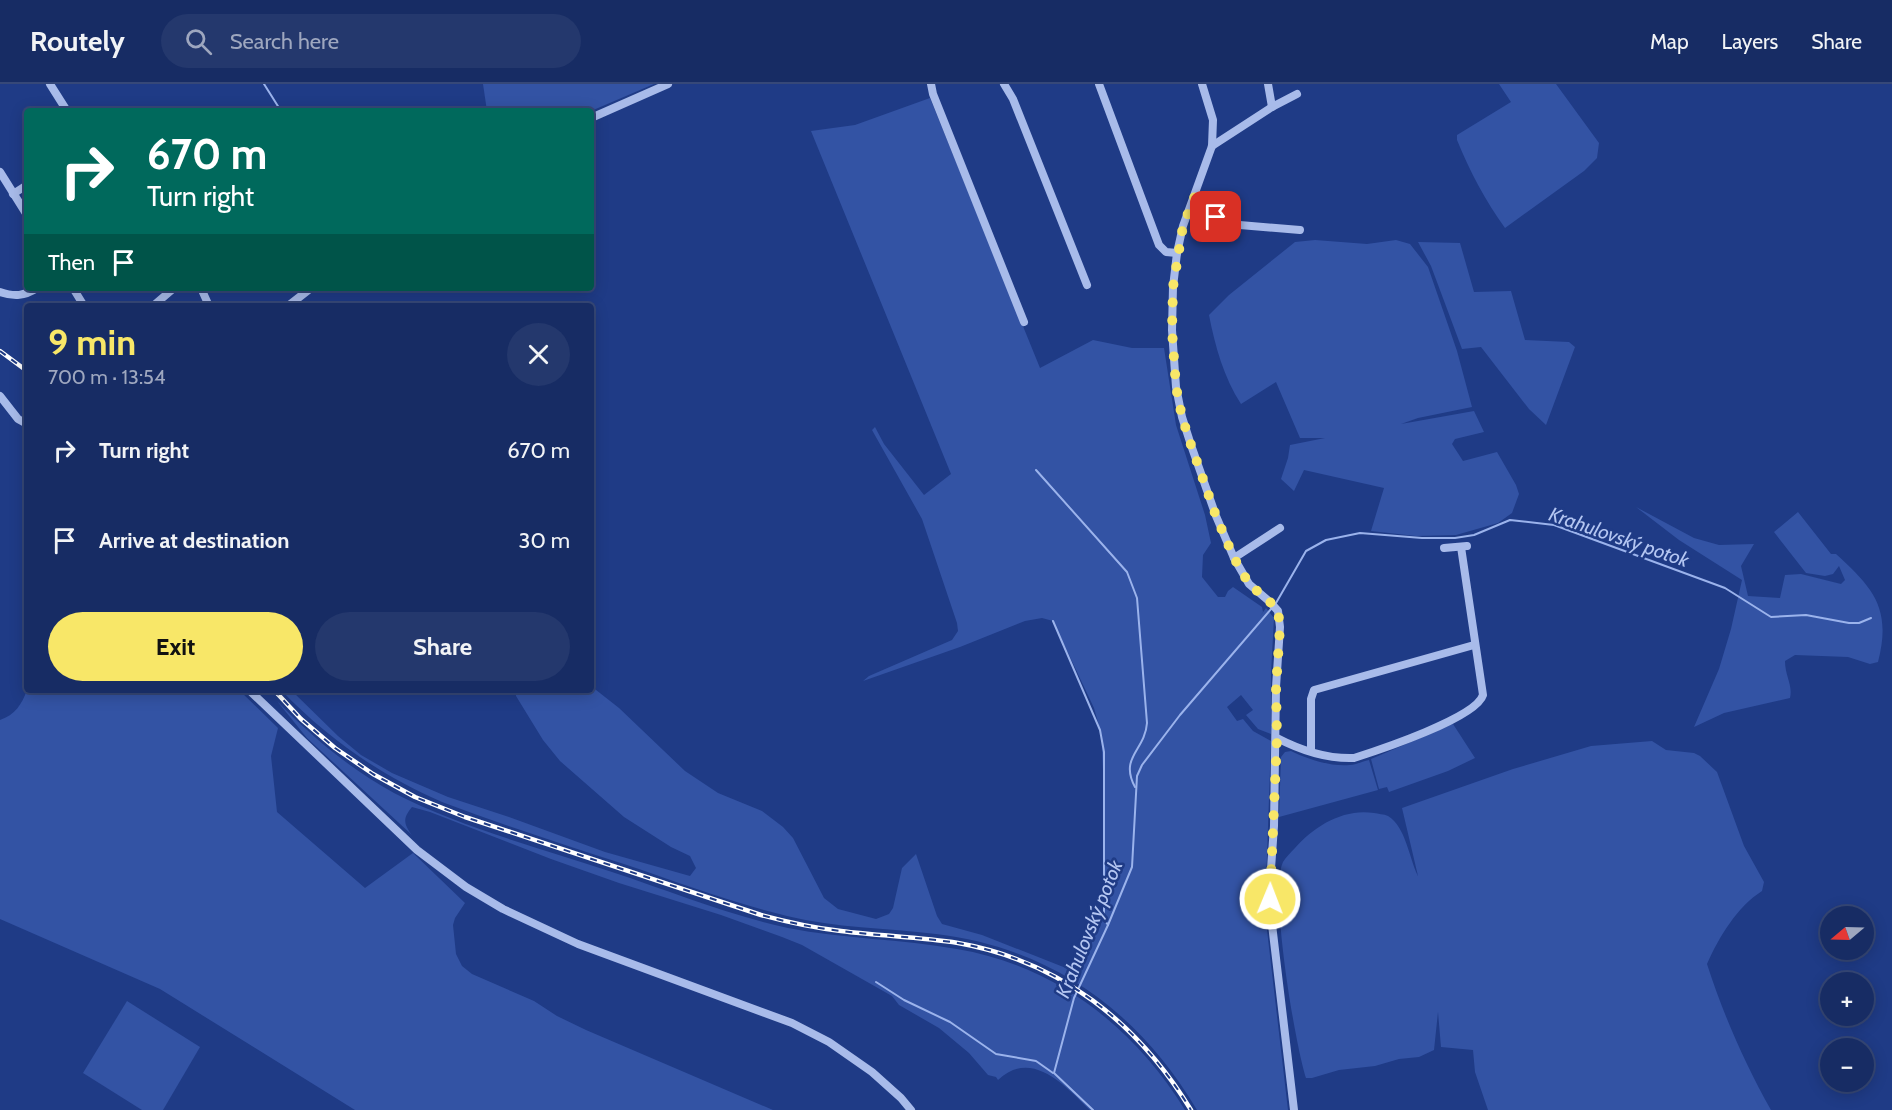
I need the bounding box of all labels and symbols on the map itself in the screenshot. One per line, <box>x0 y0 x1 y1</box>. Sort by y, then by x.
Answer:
pin <box>1190 191 1241 242</box>
water label: Krahulovský potok <box>1546 502 1693 573</box>
water label: Krahulovský potok <box>1050 855 1128 1001</box>
position arrow <box>1238 867 1302 931</box>
north arrow <box>1820 906 1874 960</box>

